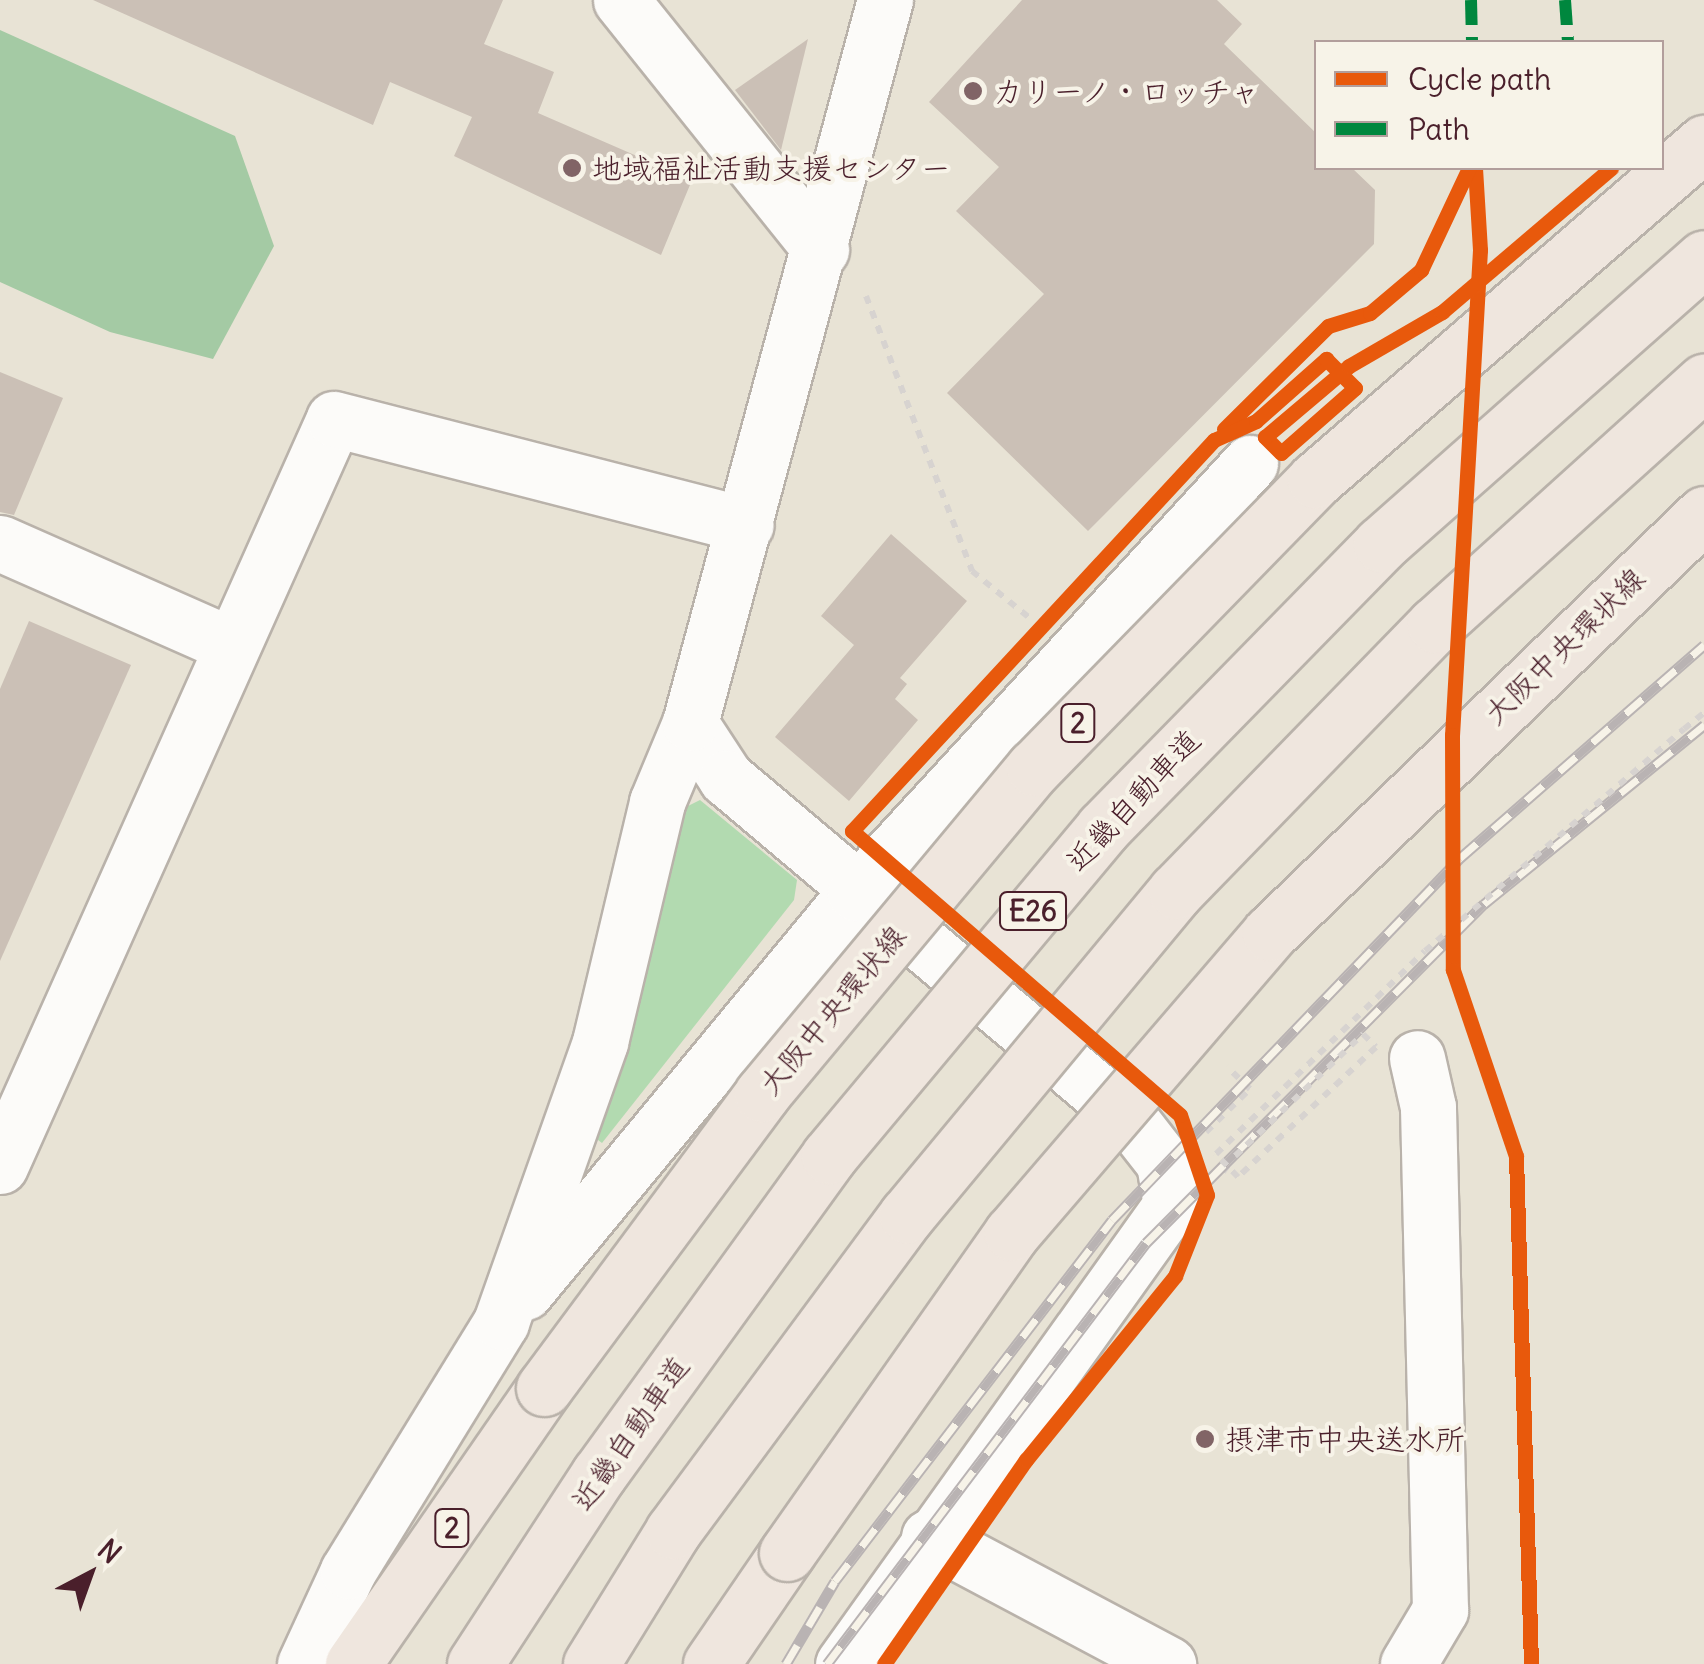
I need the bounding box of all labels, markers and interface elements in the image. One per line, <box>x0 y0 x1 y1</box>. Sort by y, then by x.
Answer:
legend <box>1314 40 1664 170</box>
text: Cycle path <box>1408 60 1551 98</box>
place label: カリーノ・ロッチャ <box>993 73 1263 109</box>
marker: カリーノ・ロッチャ <box>962 80 984 102</box>
text: Path <box>1408 110 1470 148</box>
place label: 地域福祉活動支援センター <box>592 150 952 186</box>
marker: 地域福祉活動支援センター <box>561 157 583 179</box>
street label: 大阪中央環状線 <box>1476 560 1652 732</box>
road number: 2 <box>1058 700 1098 746</box>
street label: 近畿自動車道 <box>1058 722 1208 878</box>
road number: E26 <box>998 888 1068 934</box>
street label: 大阪中央環状線 <box>751 918 913 1102</box>
street label: 近畿自動車道 <box>564 1349 696 1517</box>
place label: 摂津市中央送水所 <box>1225 1421 1465 1457</box>
marker: 摂津市中央送水所 <box>1194 1428 1216 1450</box>
road number: 2 <box>432 1505 472 1551</box>
north arrow <box>40 1524 140 1624</box>
text: N <box>91 1531 129 1571</box>

